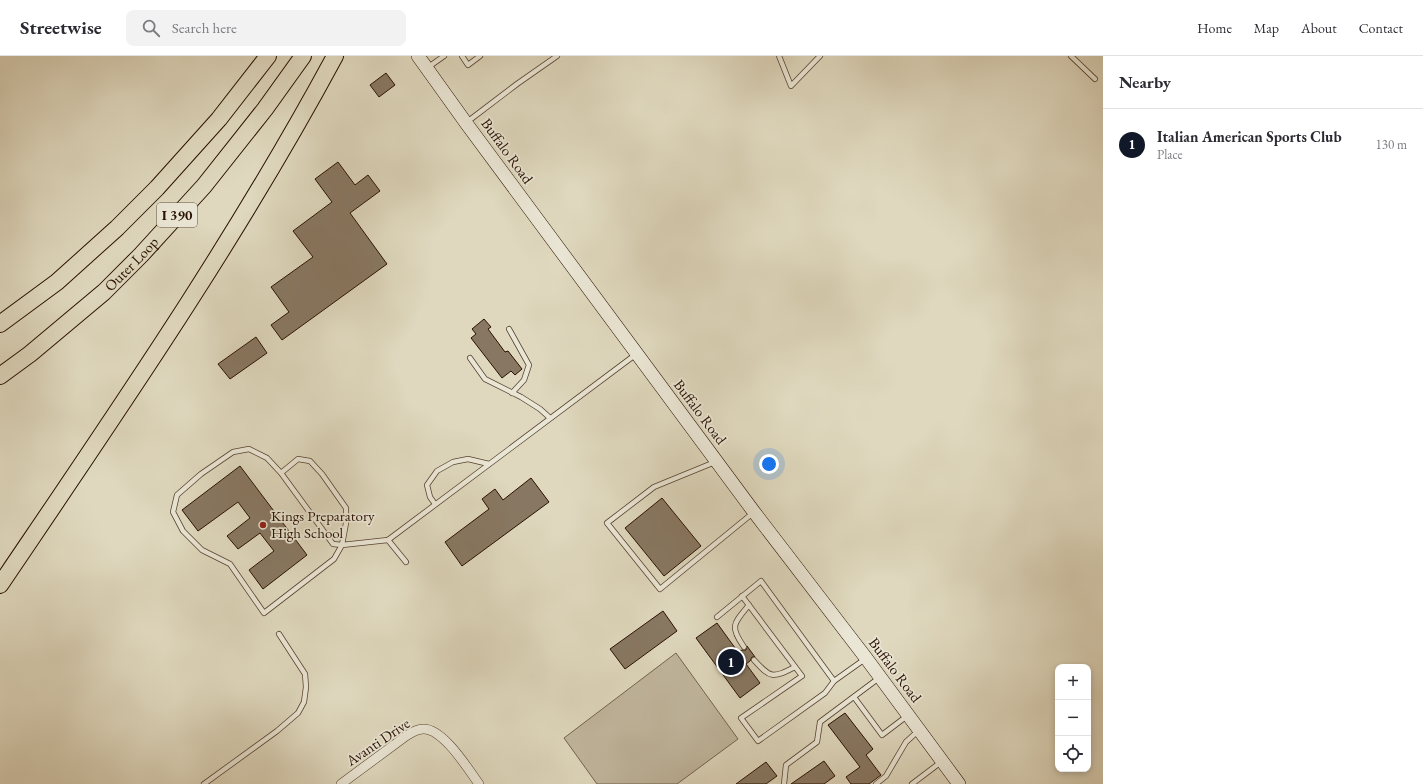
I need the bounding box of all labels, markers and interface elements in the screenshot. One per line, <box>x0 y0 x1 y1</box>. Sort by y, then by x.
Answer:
search box <box>126 10 406 46</box>
text: Streetwise <box>20 15 102 40</box>
icon: search <box>140 17 162 39</box>
text: Search here <box>172 18 237 37</box>
text: Home <box>1197 19 1232 37</box>
text: Map <box>1254 19 1279 37</box>
text: About <box>1301 19 1337 37</box>
text: Contact <box>1359 19 1403 37</box>
text: Nearby <box>1119 71 1171 93</box>
street label: Buffalo Road <box>477 114 538 188</box>
text: Italian American Sports Club <box>1157 127 1342 146</box>
text: 1 <box>1129 136 1135 153</box>
text: 130 m <box>1376 136 1407 153</box>
text: Place <box>1157 146 1183 163</box>
road number: I 390 <box>157 203 197 227</box>
street label: Outer Loop <box>100 232 162 295</box>
street label: Buffalo Road <box>670 375 731 448</box>
your location <box>759 454 779 474</box>
place label: Kings Preparatory High School <box>271 506 375 542</box>
marker: Kings Preparatory High School <box>258 520 268 530</box>
street label: Buffalo Road <box>865 633 926 706</box>
pin: 1 <box>718 647 744 677</box>
map controls <box>1055 664 1091 772</box>
button: + <box>1055 664 1091 700</box>
button: − <box>1055 700 1091 736</box>
street label: Avanti Drive <box>341 713 413 770</box>
button: locate <box>1055 736 1091 772</box>

